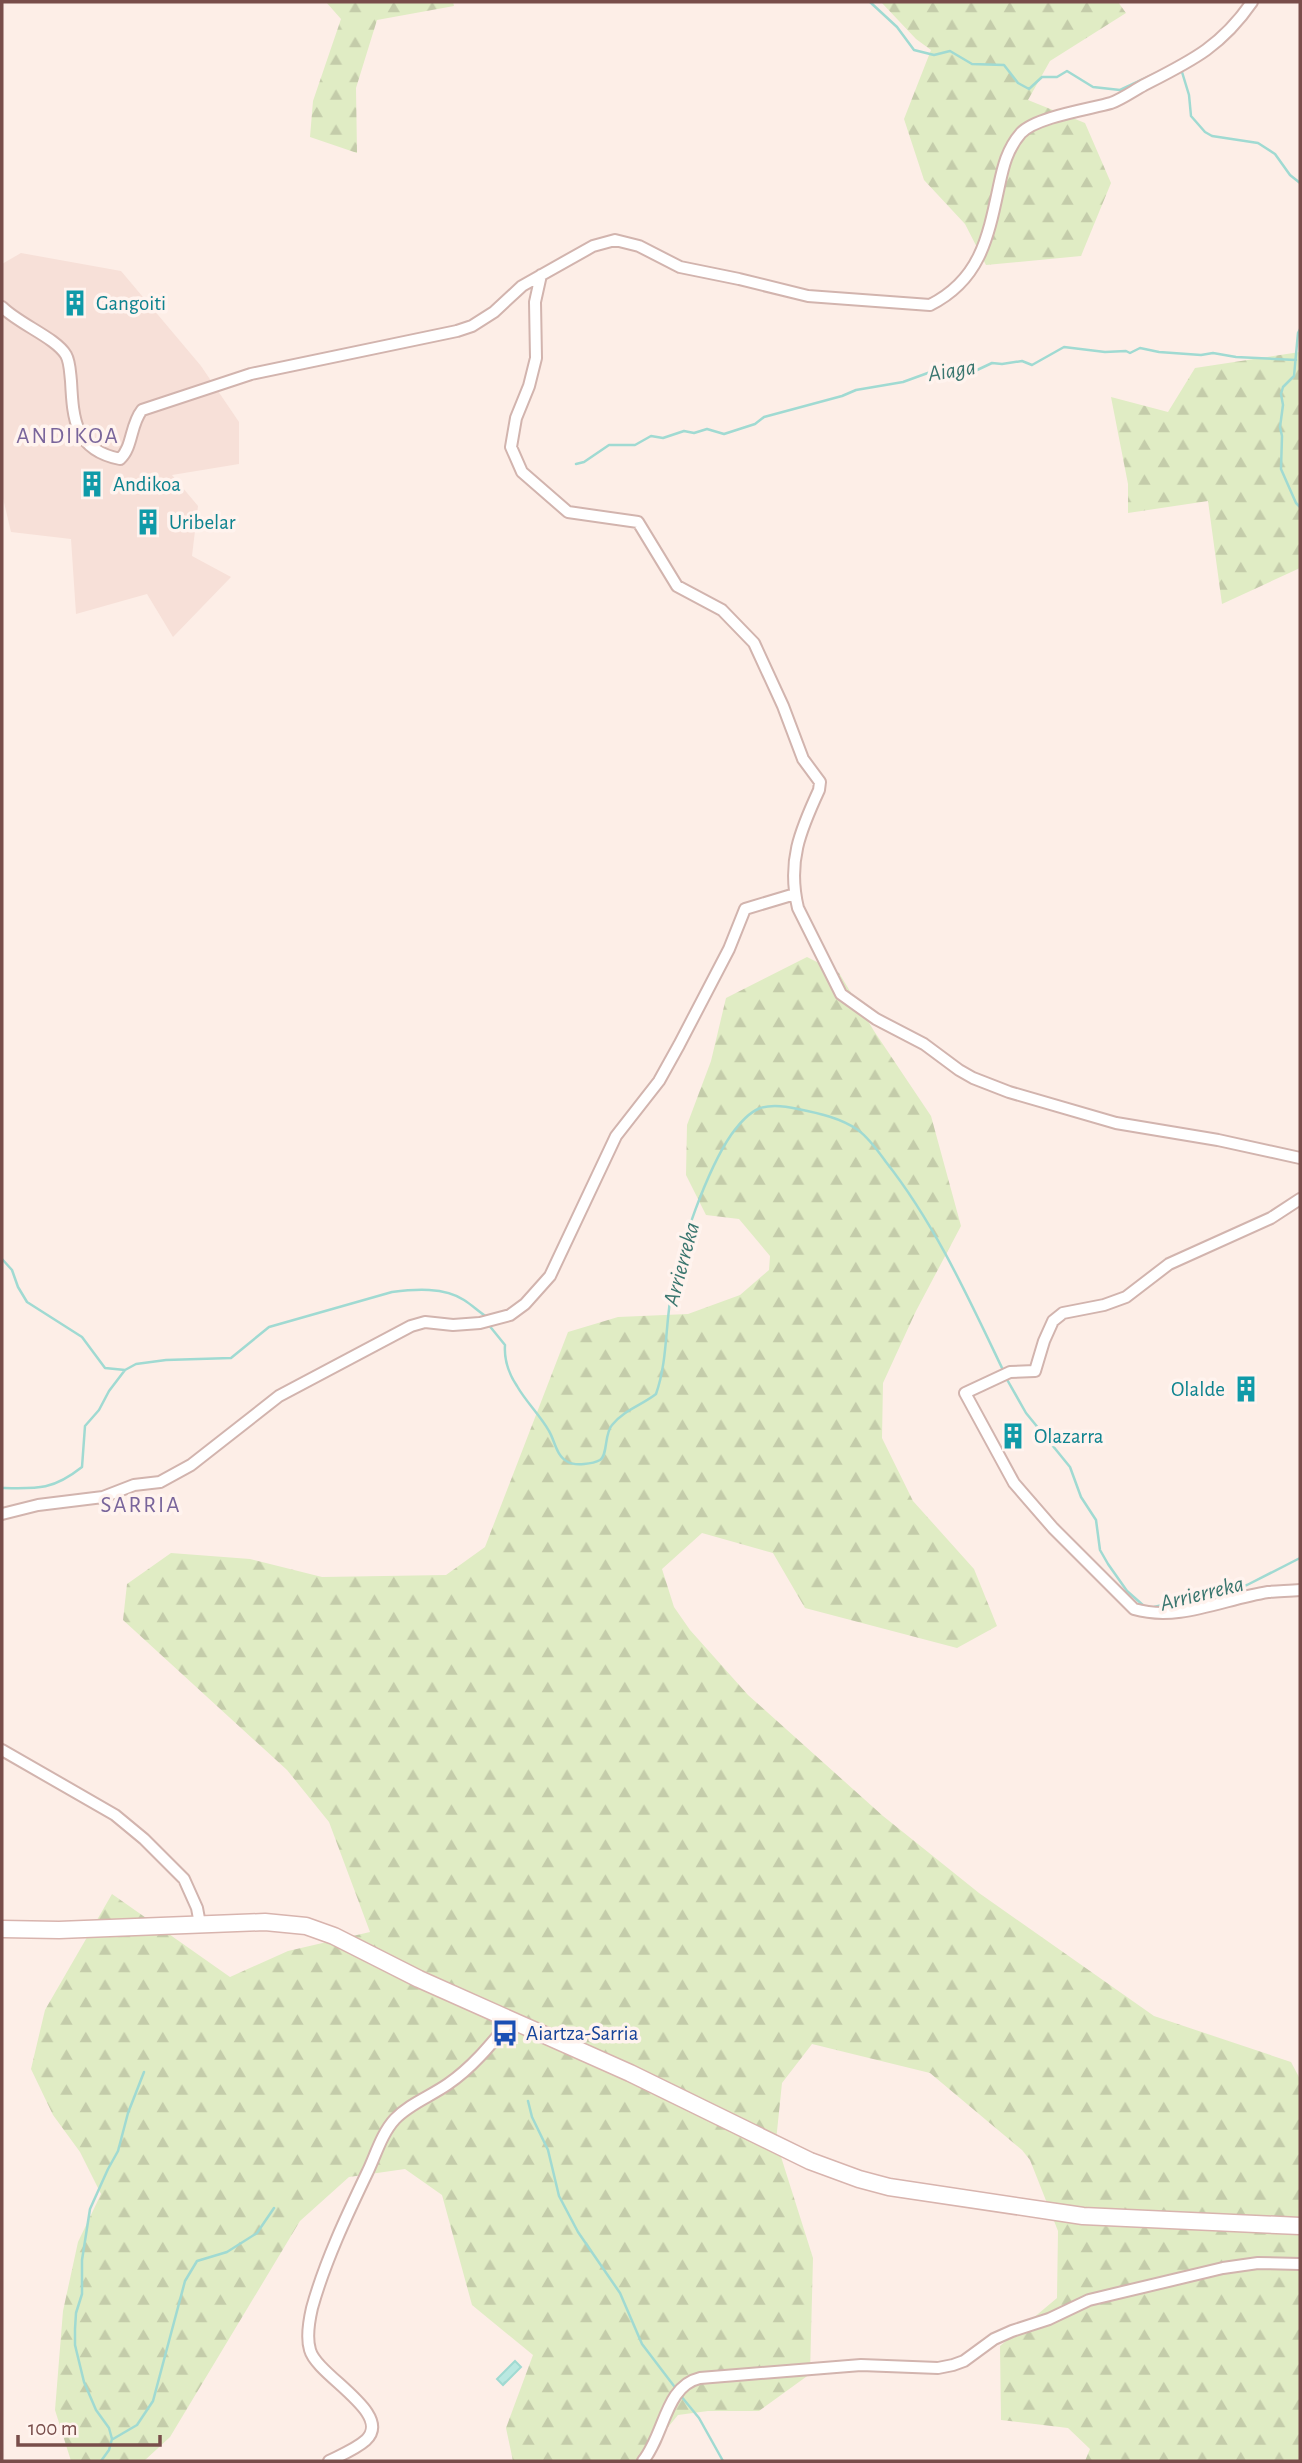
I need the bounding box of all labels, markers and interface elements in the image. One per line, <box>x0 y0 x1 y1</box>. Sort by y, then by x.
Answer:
building icon: Gangoiti <box>60 288 90 318</box>
place label: Gangoiti <box>96 293 166 314</box>
water label: Aiaga <box>926 356 977 386</box>
district label: ANDIKOA <box>16 425 120 448</box>
building icon: Andikoa <box>77 469 107 499</box>
place label: Andikoa <box>113 474 181 495</box>
building icon: Uribelar <box>133 507 163 537</box>
place label: Uribelar <box>169 512 236 533</box>
water label: Arrierreka <box>660 1220 704 1309</box>
building icon: Olalde <box>1231 1374 1261 1404</box>
place label: Olalde <box>1171 1379 1225 1400</box>
building icon: Olazarra <box>998 1421 1028 1451</box>
place label: Olazarra <box>1034 1426 1104 1447</box>
district label: SARRIA <box>100 1494 182 1517</box>
water label: Arrierreka <box>1157 1573 1246 1616</box>
bus stop icon: Aiartza-Sarria <box>490 2018 520 2048</box>
place label: Aiartza-Sarria <box>526 2023 639 2044</box>
scale bar <box>18 2404 159 2448</box>
text: 100 m <box>28 2418 78 2439</box>

